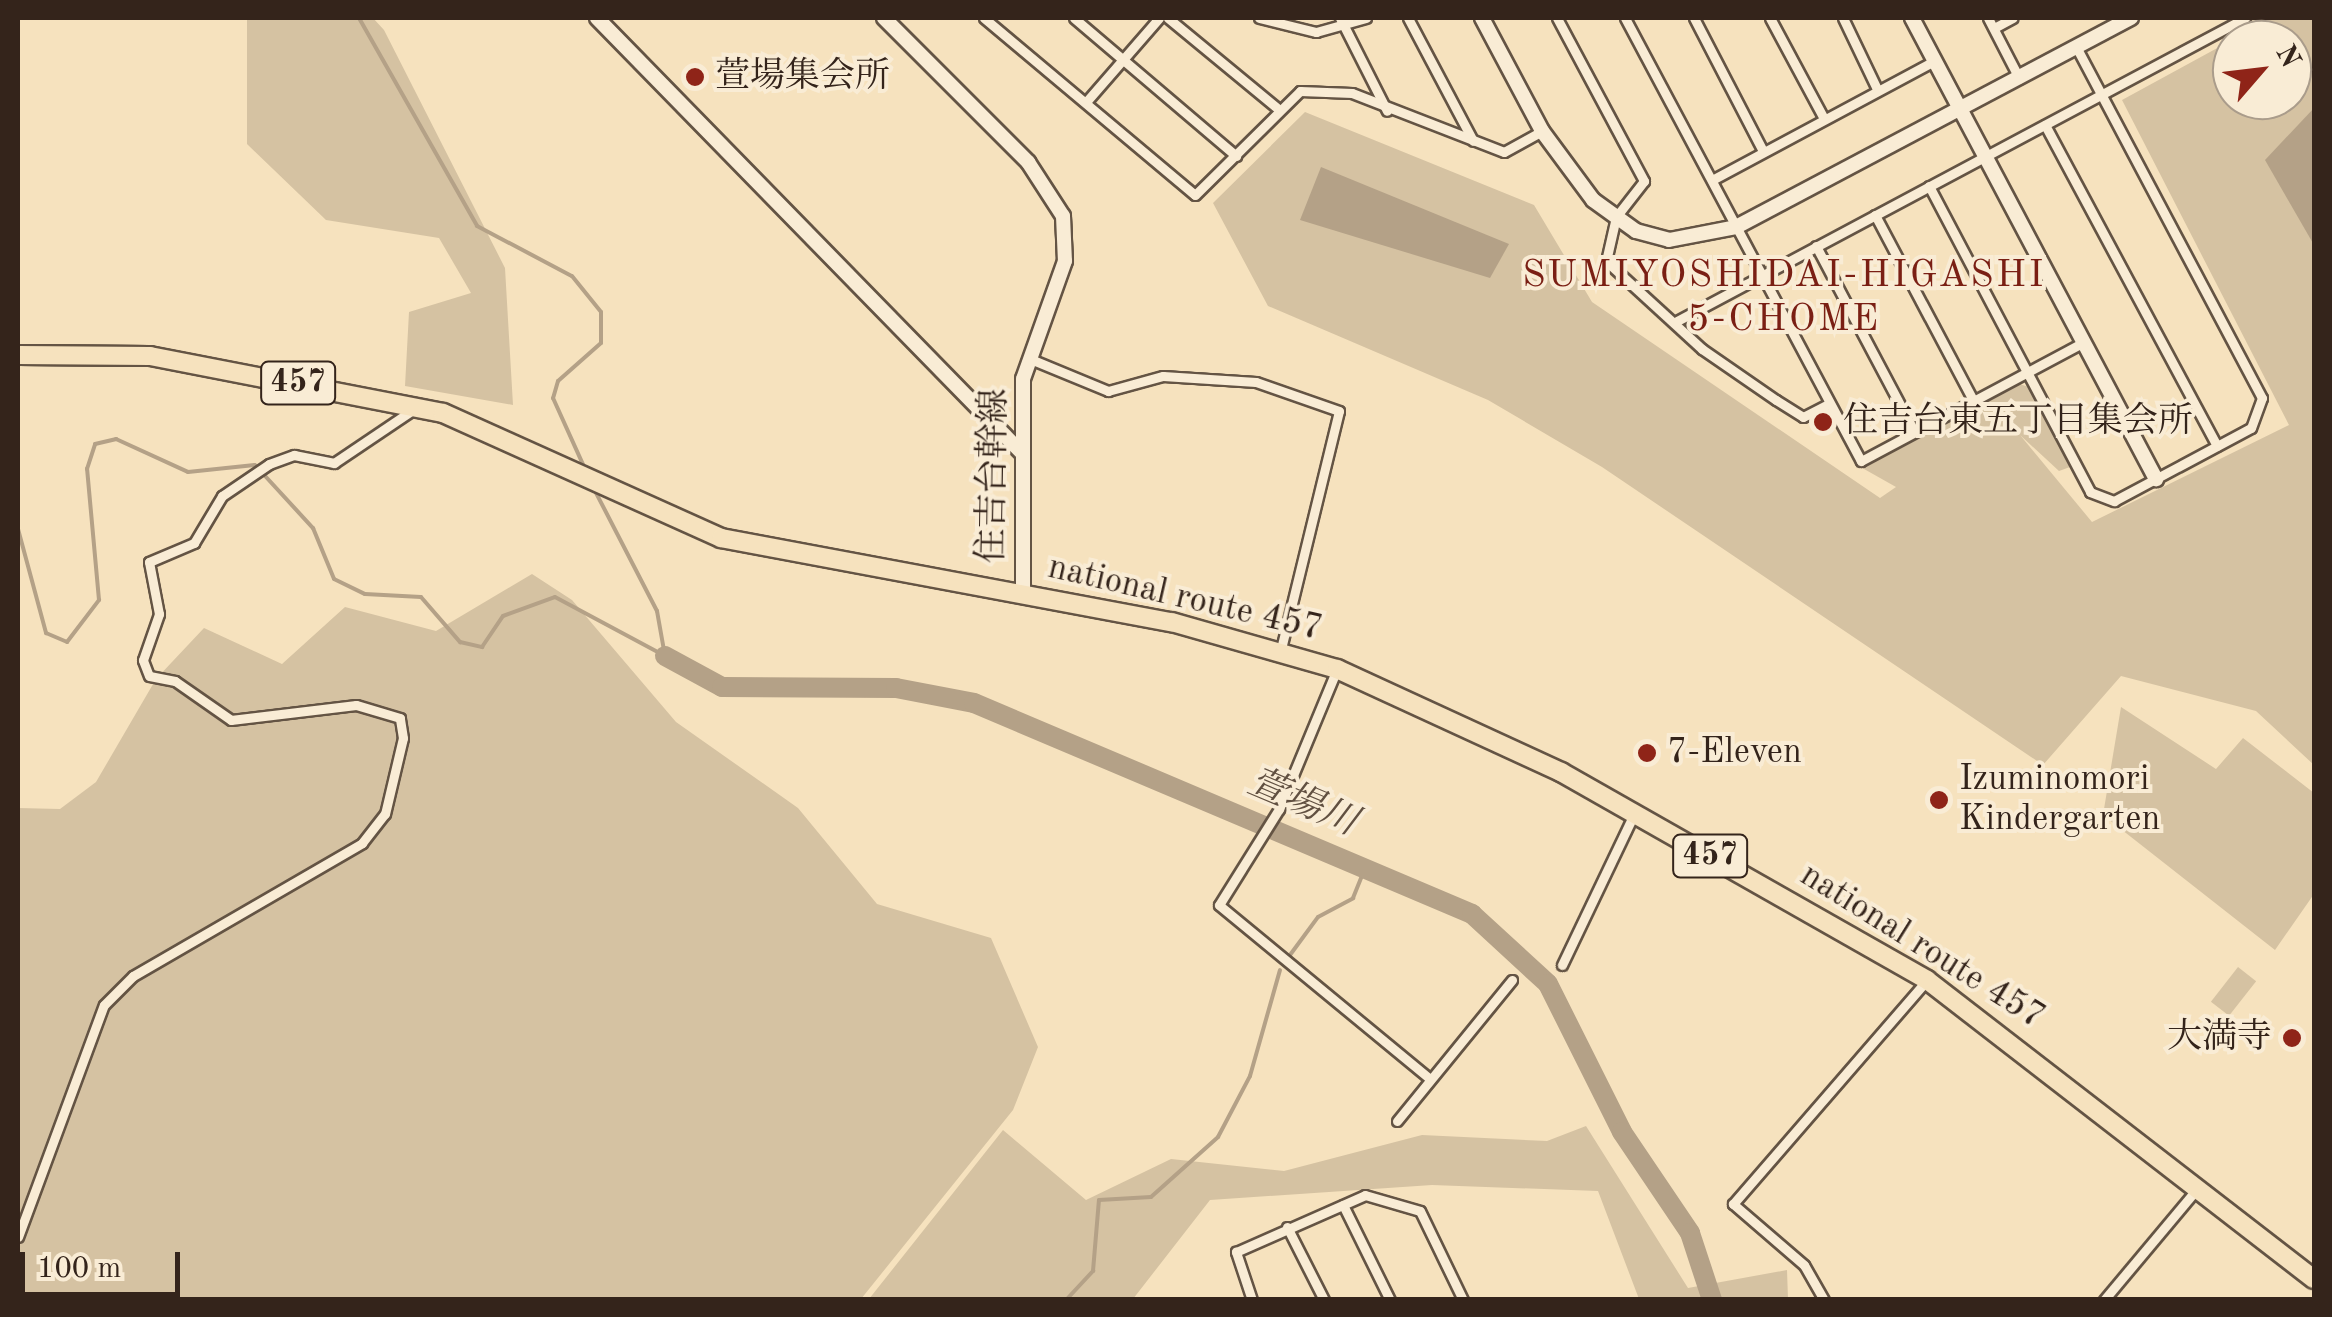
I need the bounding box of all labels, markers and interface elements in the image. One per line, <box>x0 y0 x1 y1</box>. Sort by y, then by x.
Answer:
north arrow <box>2212 20 2312 120</box>
text: N <box>2269 41 2304 73</box>
place label: 萱場集会所 <box>715 56 890 98</box>
marker: 萱場集会所 <box>684 66 706 88</box>
district label: SUMIYOSHIDAI-HIGASHI 5-CHOME <box>1522 254 2046 343</box>
road number: 457 <box>258 356 338 410</box>
street label: 住吉台幹線 <box>971 388 1017 564</box>
place label: 住吉台東五丁目集会所 <box>1843 401 2193 443</box>
marker: 住吉台東五丁目集会所 <box>1812 411 1834 433</box>
street label: national route 457 <box>1044 547 1326 651</box>
place label: 7-Eleven <box>1667 732 1802 774</box>
marker: 7-Eleven <box>1636 742 1658 764</box>
place label: Izuminomori Kindergarten <box>1959 759 2160 841</box>
water label: 萱場川 <box>1241 761 1363 847</box>
marker: Izuminomori Kindergarten <box>1928 789 1950 811</box>
road number: 457 <box>1670 829 1750 883</box>
street label: national route 457 <box>1792 855 2052 1039</box>
place label: 大満寺 <box>2167 1017 2272 1059</box>
marker: 大満寺 <box>2281 1027 2303 1049</box>
scale bar <box>25 1232 185 1294</box>
text: 100 m <box>37 1254 121 1284</box>

